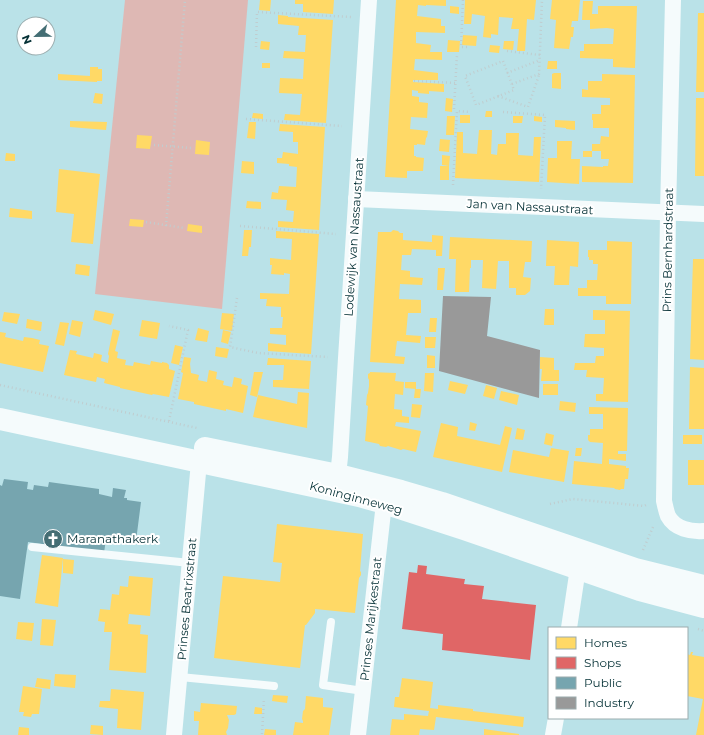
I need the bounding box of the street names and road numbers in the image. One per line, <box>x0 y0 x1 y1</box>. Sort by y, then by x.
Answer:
street label: Lodewijk van Nassaustraat <box>340 157 367 317</box>
street label: Prins Bernhardstraat <box>659 187 676 312</box>
street label: Jan van Nassaustraat <box>465 196 594 217</box>
street label: Koninginneweg <box>308 478 404 517</box>
street label: Prinses Beatrixstraat <box>174 537 199 661</box>
street label: Prinses Marijkestraat <box>357 556 384 682</box>

